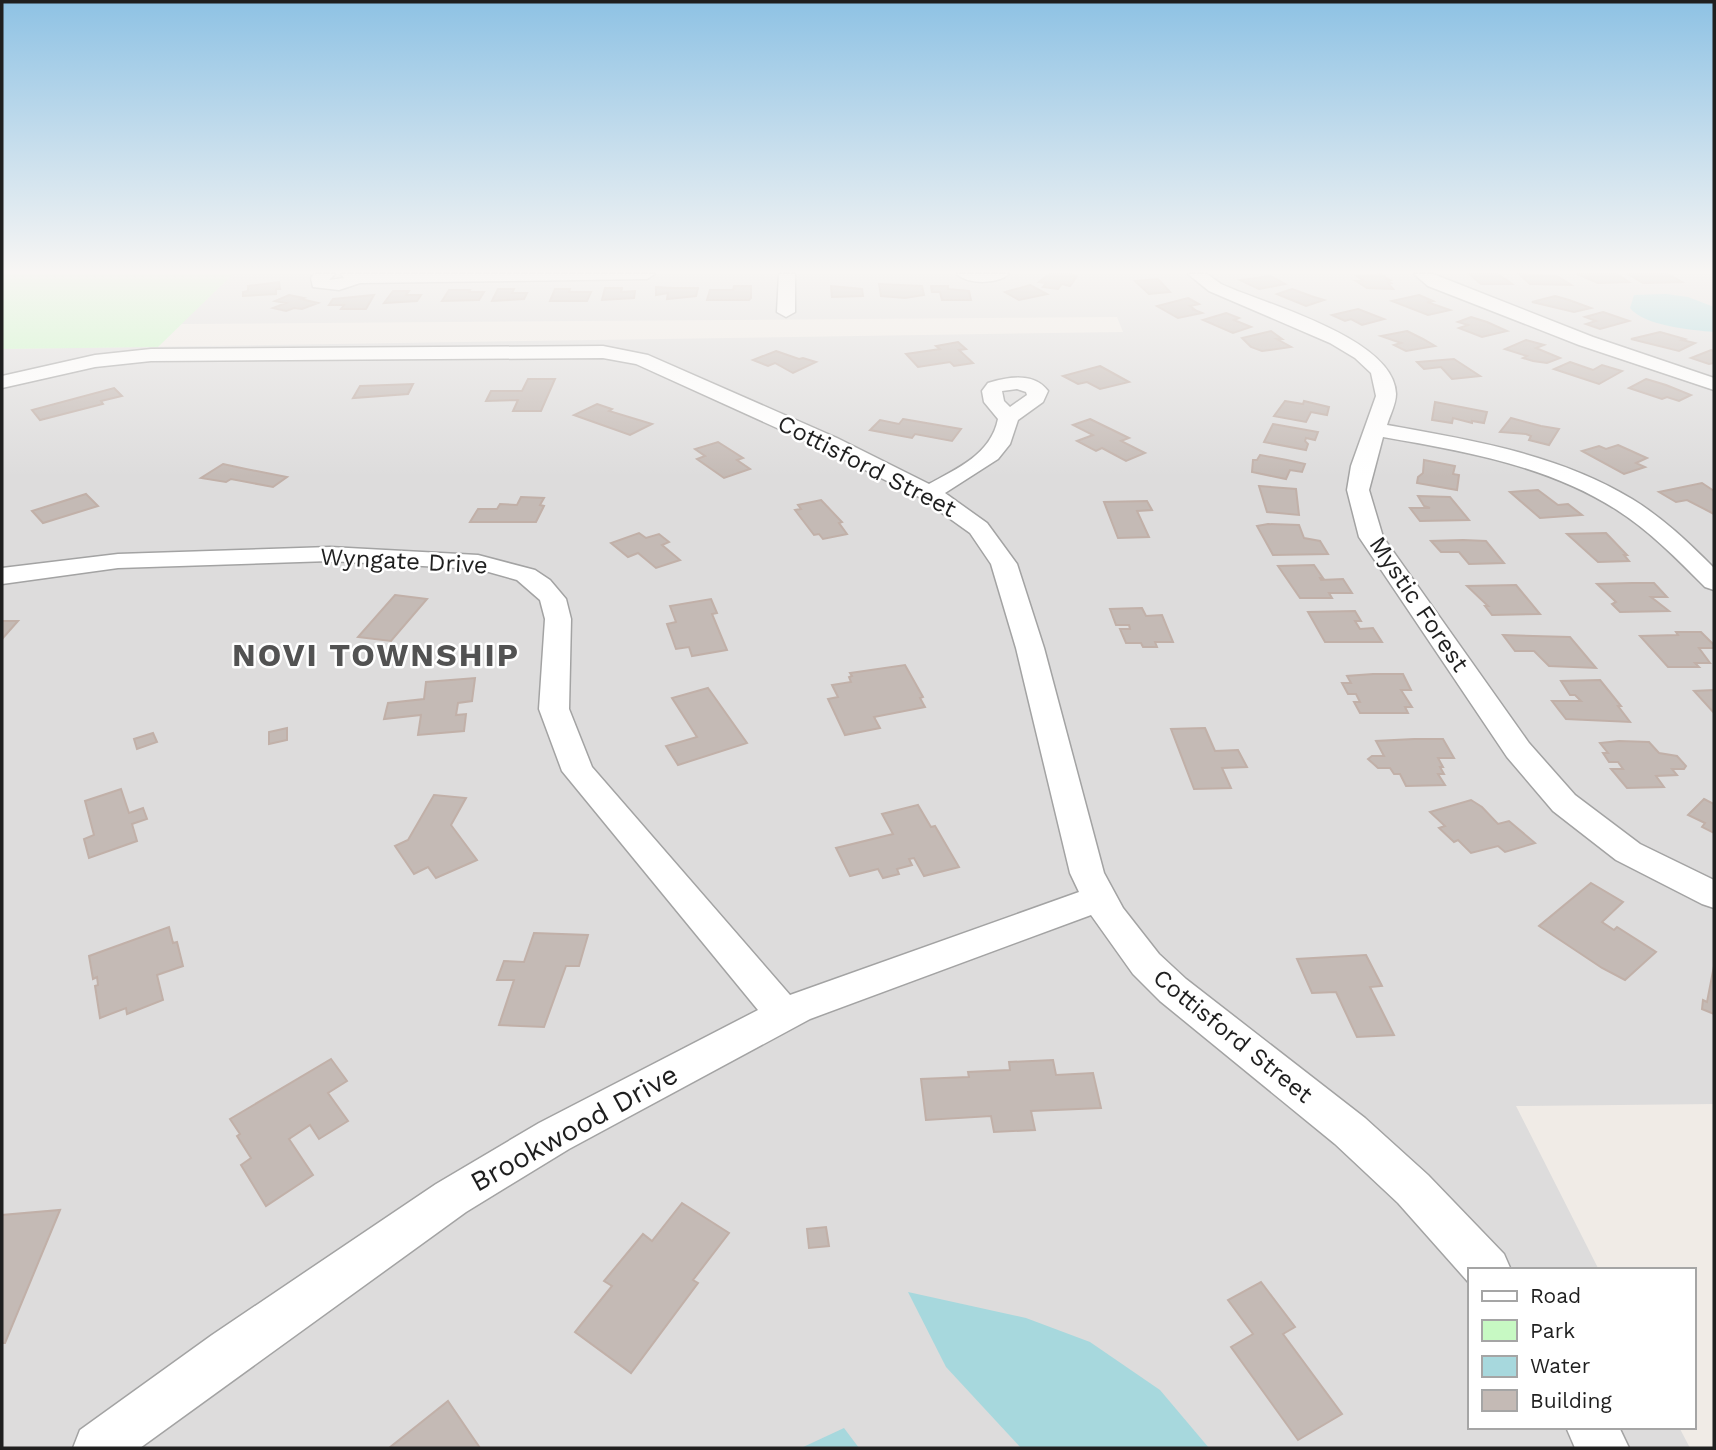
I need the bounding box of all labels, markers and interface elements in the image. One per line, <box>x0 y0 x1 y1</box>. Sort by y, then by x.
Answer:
street label: Cottisford Street <box>773 409 961 523</box>
street label: Mystic Forest <box>1364 531 1474 677</box>
street label: Wyngate Drive <box>319 543 489 579</box>
district label: NOVI TOWNSHIP <box>232 636 520 674</box>
street label: Cottisford Street <box>1148 963 1318 1109</box>
street label: Brookwood Drive <box>465 1057 683 1199</box>
legend <box>1468 1268 1695 1429</box>
text: Road <box>1530 1283 1581 1308</box>
text: Park <box>1530 1318 1575 1343</box>
text: Water <box>1530 1353 1591 1378</box>
text: Building <box>1530 1388 1612 1413</box>

